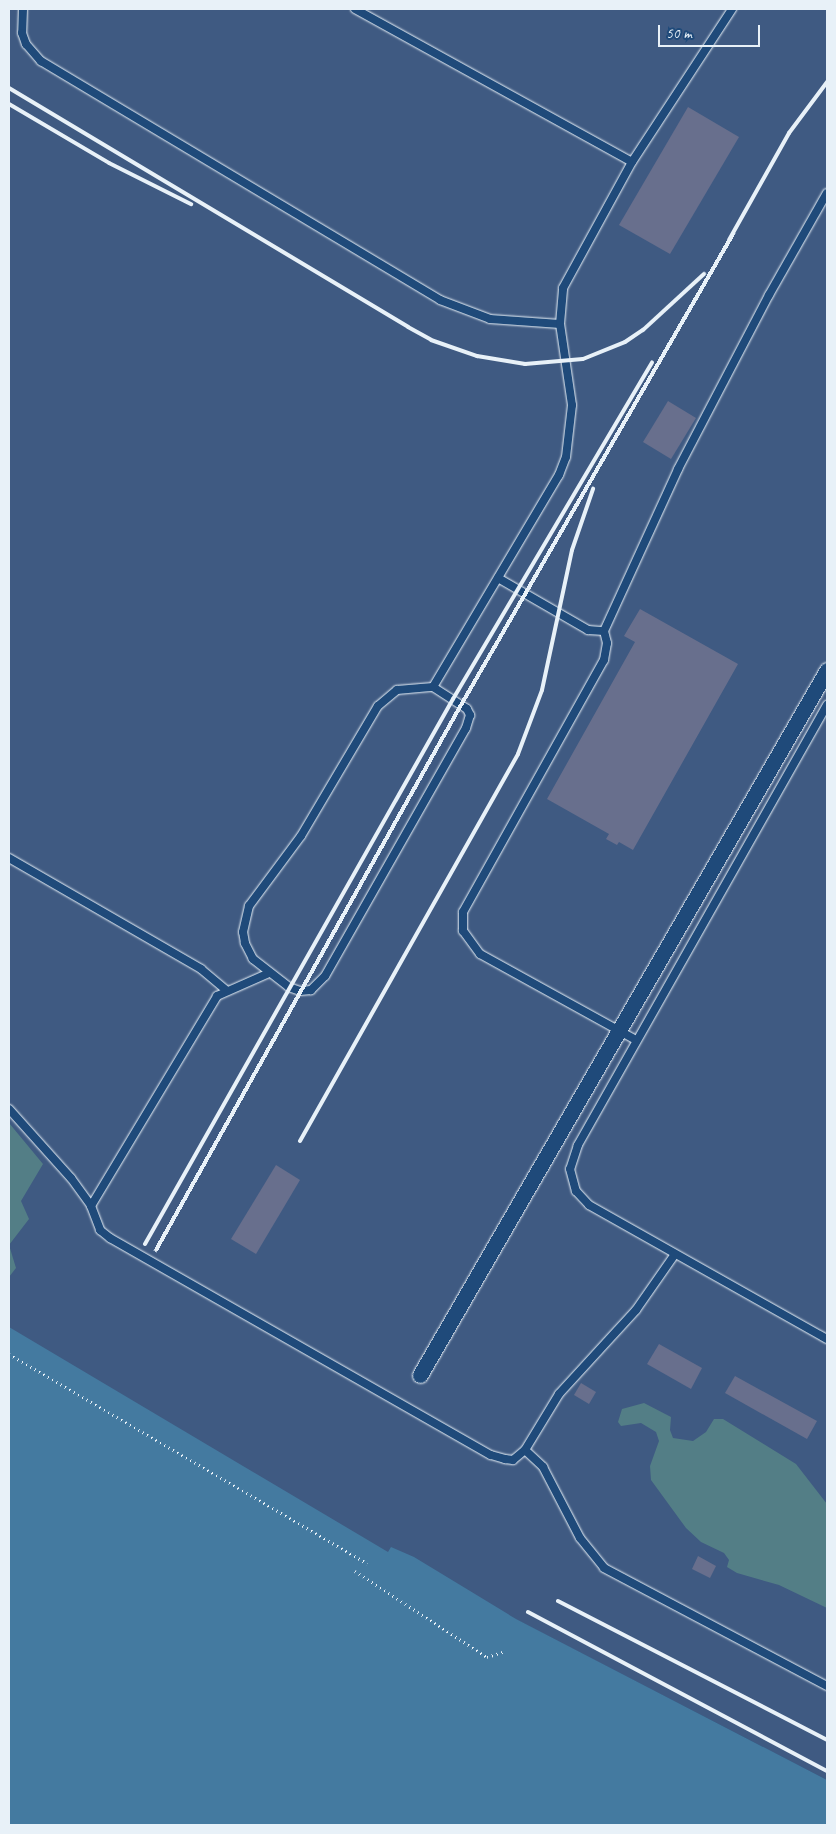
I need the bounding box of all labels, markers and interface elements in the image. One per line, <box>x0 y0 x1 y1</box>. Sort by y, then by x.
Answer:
scale bar <box>661 15 764 47</box>
text: 50 m <box>666 24 692 43</box>

